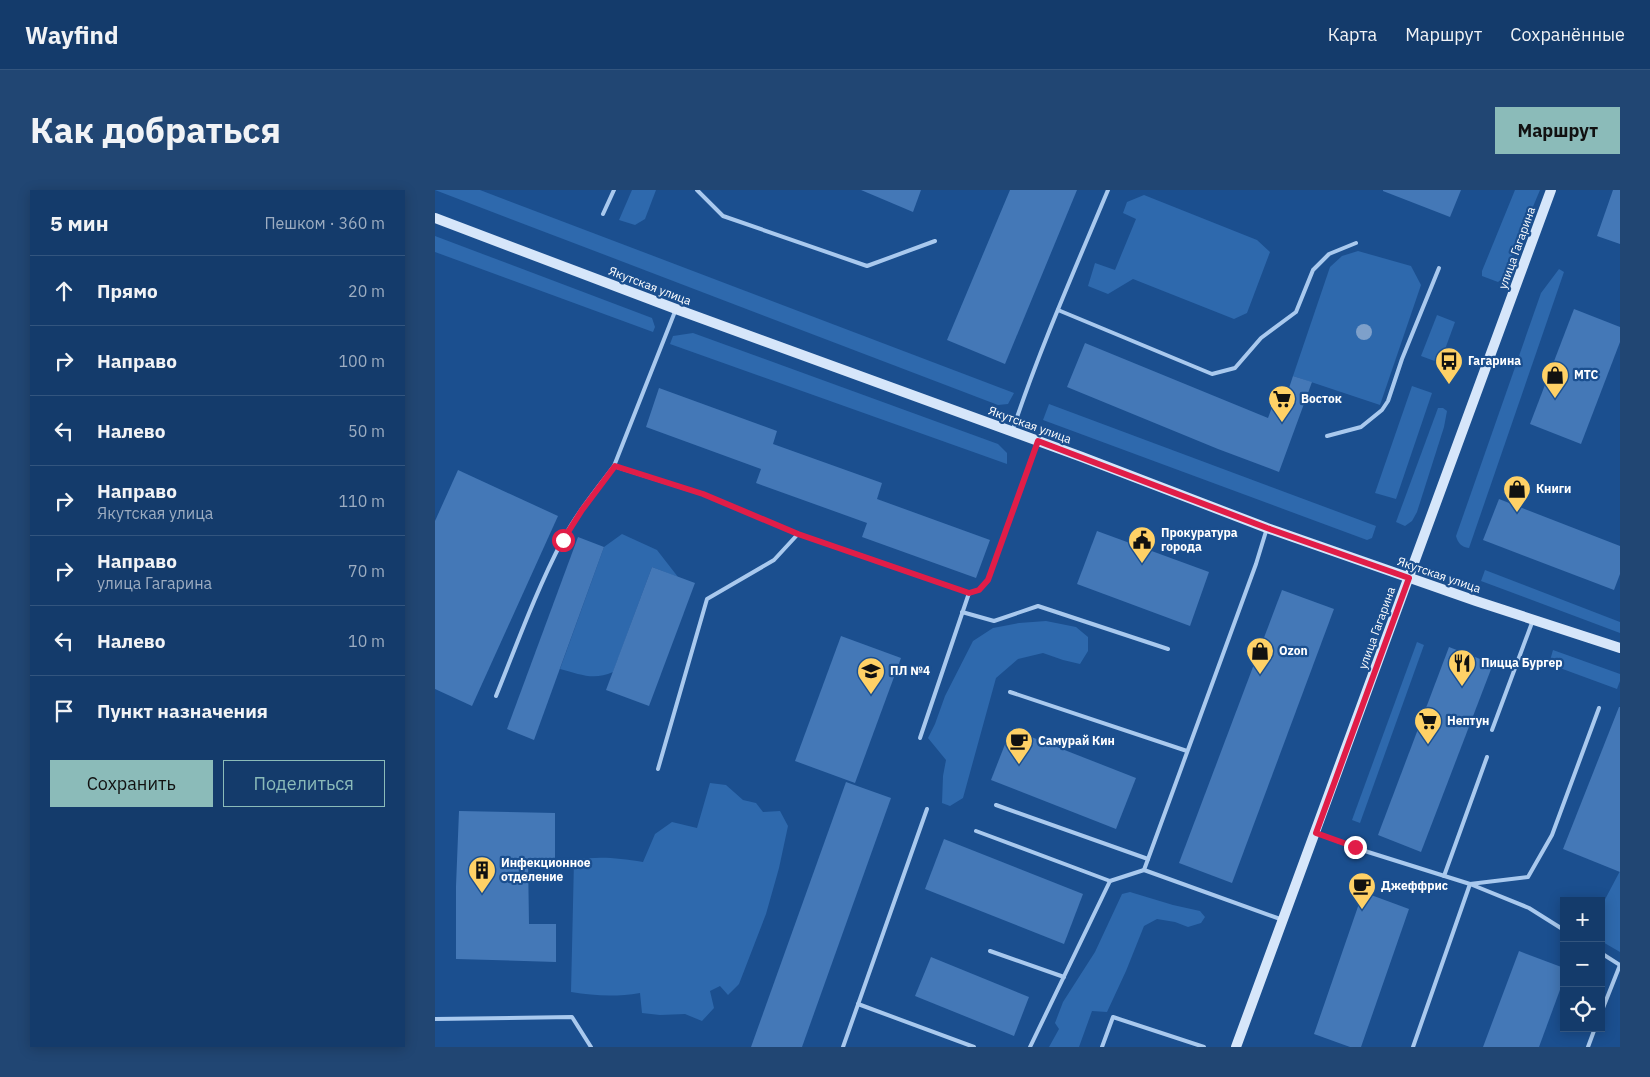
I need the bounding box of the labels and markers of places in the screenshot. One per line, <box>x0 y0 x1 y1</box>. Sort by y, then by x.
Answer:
bus stop icon: Гагарина <box>1434 346 1464 385</box>
place label: Гагарина <box>1468 353 1521 368</box>
shop icon: МТС <box>1540 360 1570 399</box>
place label: МТС <box>1574 367 1599 382</box>
supermarket icon: Восток <box>1267 384 1297 423</box>
place label: Восток <box>1301 391 1342 406</box>
shop icon: Книги <box>1502 474 1532 513</box>
place label: Книги <box>1536 481 1571 496</box>
public building icon: Прокуратура города <box>1127 525 1157 564</box>
place label: Прокуратура города <box>1161 525 1238 554</box>
shop icon: Ozon <box>1245 636 1275 675</box>
place label: Ozon <box>1279 643 1308 658</box>
restaurant icon: Пицца Бургер <box>1447 648 1477 687</box>
place label: Пицца Бургер <box>1481 655 1562 670</box>
school or university icon: ПЛ №4 <box>856 656 886 695</box>
place label: ПЛ №4 <box>890 663 930 678</box>
supermarket icon: Нептун <box>1413 706 1443 745</box>
place label: Нептун <box>1447 713 1489 728</box>
cafe icon: Самурай Кин <box>1004 726 1034 765</box>
place label: Самурай Кин <box>1038 733 1115 748</box>
building icon: Инфекционное отделение <box>467 855 497 894</box>
place label: Инфекционное отделение <box>501 855 591 884</box>
cafe icon: Джеффрис <box>1347 871 1377 910</box>
place label: Джеффрис <box>1381 878 1448 893</box>

